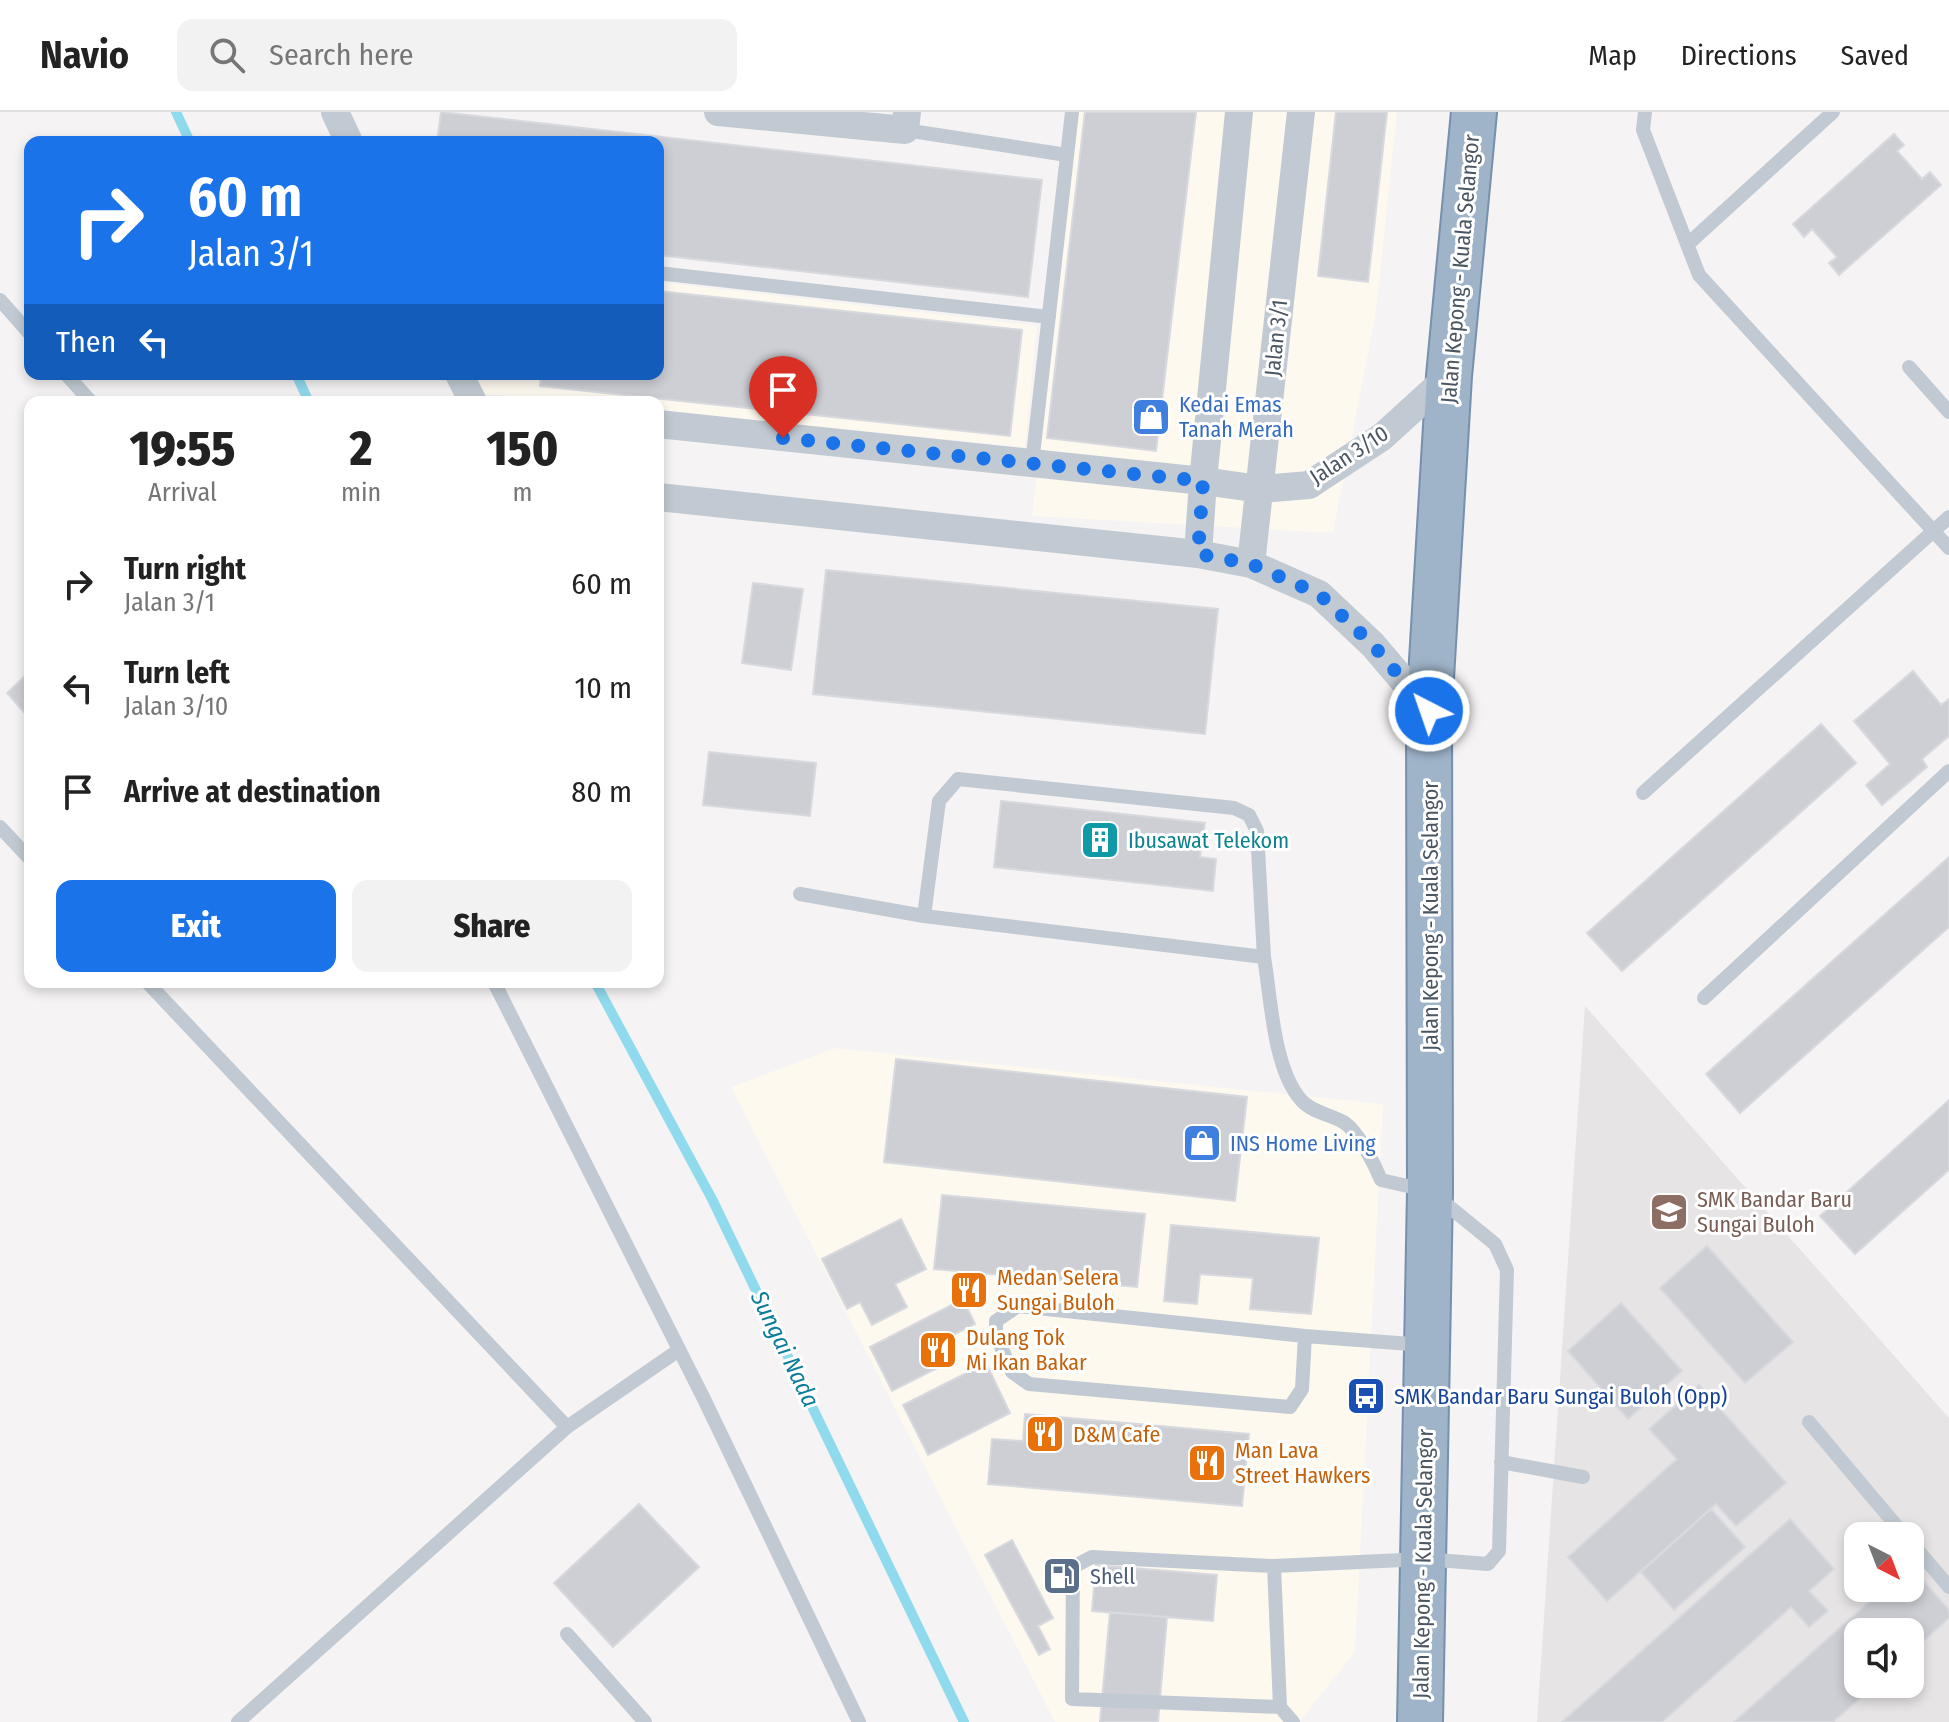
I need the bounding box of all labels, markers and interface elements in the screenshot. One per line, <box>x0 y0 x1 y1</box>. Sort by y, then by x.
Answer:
search box <box>177 19 737 91</box>
text: Navio <box>40 32 129 78</box>
icon: search <box>205 33 249 77</box>
text: Search here <box>269 37 414 73</box>
text: Map <box>1588 39 1637 72</box>
text: Directions <box>1681 39 1797 72</box>
text: Saved <box>1841 39 1909 72</box>
street label: Jalan Kepong - Kuala Selangor <box>1435 133 1485 405</box>
text: 60 m <box>188 164 302 231</box>
icon: right <box>56 168 160 272</box>
text: Jalan 3/1 <box>188 232 314 276</box>
street label: Jalan 3/1 <box>1259 298 1293 378</box>
icon: left <box>132 320 176 364</box>
text: Then <box>56 324 116 360</box>
pin <box>749 356 817 438</box>
icon: arrive <box>761 368 805 412</box>
place label: Kedai Emas Tanah Merah <box>1179 391 1294 443</box>
shop icon: Kedai Emas Tanah Merah <box>1130 396 1172 438</box>
text: 19:55 <box>130 420 235 478</box>
text: 2 <box>350 420 372 478</box>
text: 150 <box>487 420 558 478</box>
street label: Jalan 3/10 <box>1305 420 1393 490</box>
text: Arrival <box>148 477 217 508</box>
text: min <box>341 477 381 508</box>
text: m <box>513 477 533 508</box>
text: Turn right <box>124 551 246 587</box>
icon: right <box>56 562 100 606</box>
text: 60 m <box>571 566 632 602</box>
text: Jalan 3/1 <box>124 587 215 618</box>
text: Turn left <box>124 655 230 691</box>
icon: left <box>56 666 100 710</box>
position arrow <box>1387 669 1471 753</box>
text: 10 m <box>575 670 632 706</box>
text: Jalan 3/10 <box>124 691 228 722</box>
icon: arrive <box>56 770 100 814</box>
text: Arrive at destination <box>124 774 381 810</box>
text: 80 m <box>571 774 632 810</box>
street label: Jalan Kepong - Kuala Selangor <box>1417 781 1444 1051</box>
building icon: Ibusawat Telekom <box>1079 819 1121 861</box>
place label: Ibusawat Telekom <box>1128 827 1289 854</box>
button: Exit <box>56 880 336 972</box>
button: Share <box>352 880 632 972</box>
shop icon: INS Home Living <box>1181 1122 1223 1164</box>
place label: INS Home Living <box>1230 1130 1376 1157</box>
place label: SMK Bandar Baru Sungai Buloh <box>1697 1186 1852 1238</box>
school or university icon: SMK Bandar Baru Sungai Buloh <box>1648 1191 1690 1233</box>
place label: Medan Selera Sungai Buloh <box>997 1264 1119 1316</box>
restaurant icon: Medan Selera Sungai Buloh <box>948 1269 990 1311</box>
water label: Sungai Nada <box>744 1286 825 1412</box>
place label: Dulang Tok Mi Ikan Bakar <box>966 1324 1087 1376</box>
restaurant icon: Dulang Tok Mi Ikan Bakar <box>917 1329 959 1371</box>
bus stop icon: SMK Bandar Baru Sungai Buloh (Opp) <box>1345 1375 1387 1417</box>
place label: SMK Bandar Baru Sungai Buloh (Opp) <box>1394 1383 1727 1410</box>
restaurant icon: D&M Cafe <box>1024 1413 1066 1455</box>
place label: D&M Cafe <box>1073 1421 1160 1448</box>
street label: Jalan Kepong - Kuala Selangor <box>1407 1429 1439 1699</box>
place label: Man Lava Street Hawkers <box>1235 1437 1370 1489</box>
restaurant icon: Man Lava Street Hawkers <box>1186 1442 1228 1484</box>
north arrow <box>1844 1522 1924 1602</box>
map controls <box>1844 1522 1924 1698</box>
fuel station icon: Shell <box>1041 1555 1083 1597</box>
place label: Shell <box>1090 1563 1135 1590</box>
button: sound <box>1844 1618 1924 1698</box>

